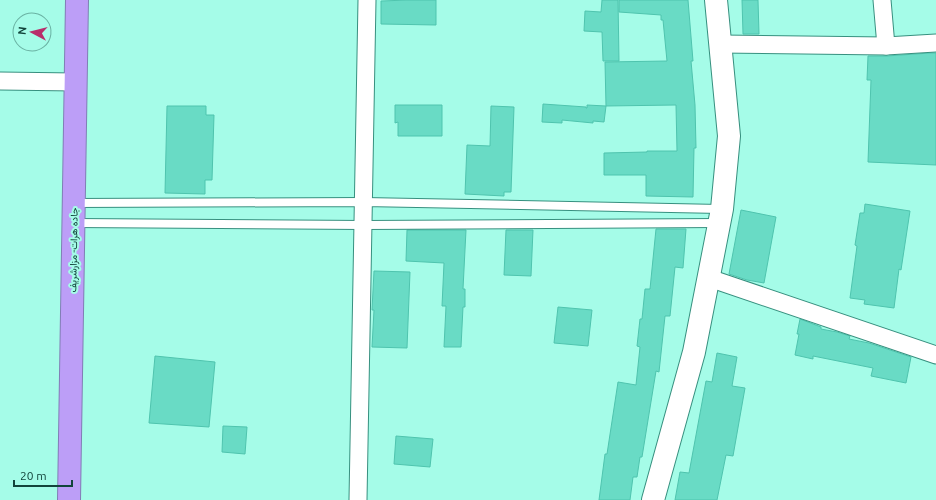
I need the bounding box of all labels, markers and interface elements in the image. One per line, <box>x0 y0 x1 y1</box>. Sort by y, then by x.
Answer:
north arrow <box>12 12 52 52</box>
text: N <box>16 26 29 36</box>
street label: جاده هرات- مزارشریف <box>67 207 81 293</box>
scale bar <box>14 462 72 488</box>
text: 20 m <box>20 469 47 482</box>

